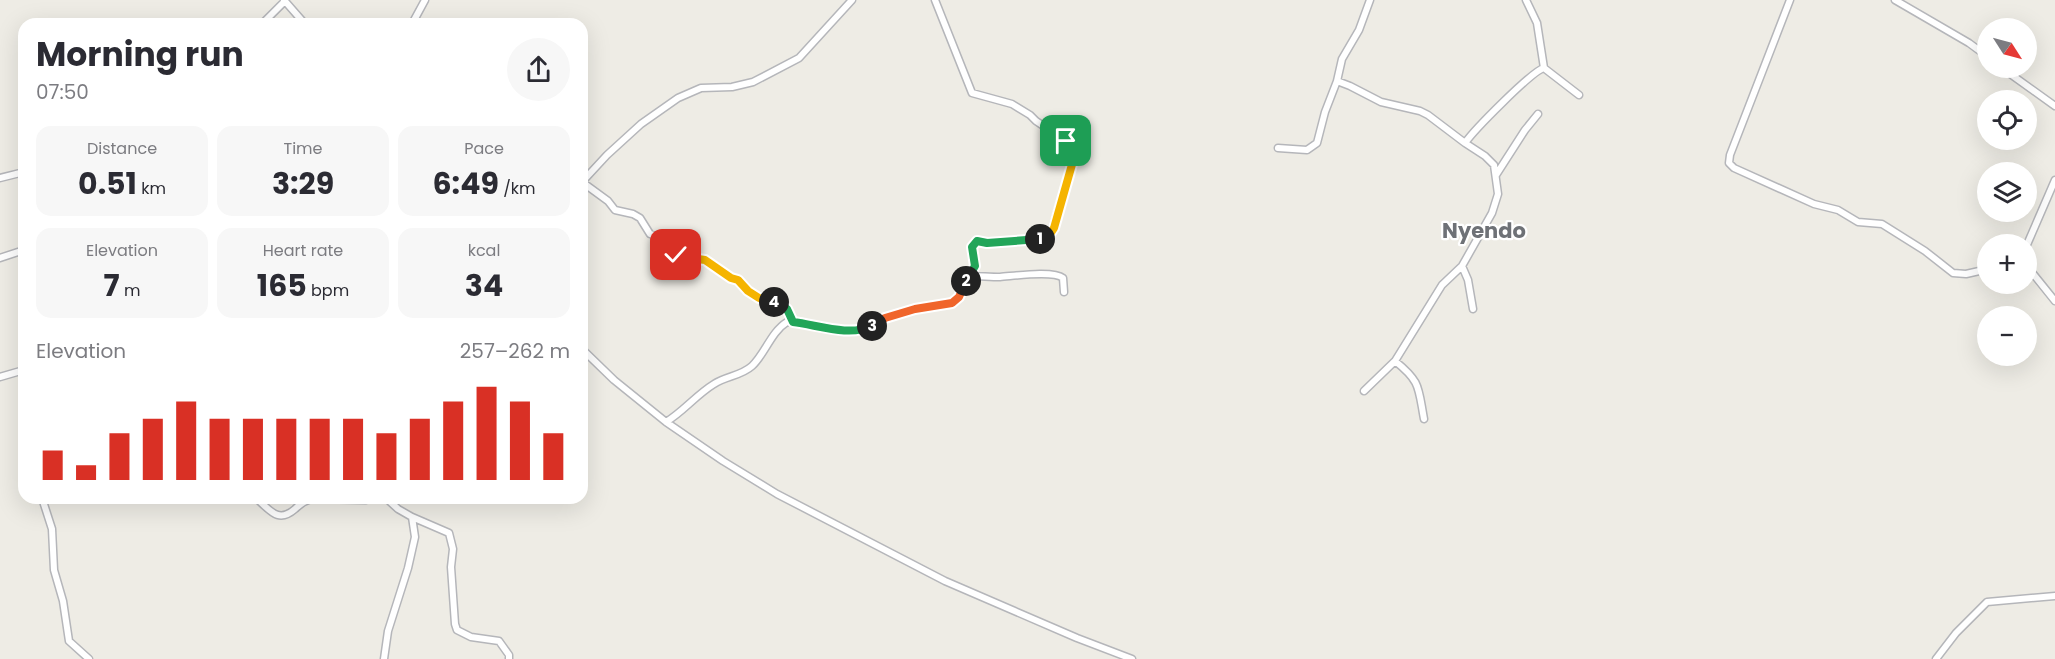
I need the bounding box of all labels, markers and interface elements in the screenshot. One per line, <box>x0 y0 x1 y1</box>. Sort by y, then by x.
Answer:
north arrow <box>1977 18 2037 78</box>
map controls <box>1977 18 2037 366</box>
text: Morning run <box>36 31 244 78</box>
button: share <box>507 38 570 101</box>
text: 07:50 <box>36 78 89 106</box>
button: locate <box>1977 90 2037 150</box>
pin <box>1040 115 1091 166</box>
icon: arrive <box>1049 124 1082 157</box>
text: Distance <box>87 137 157 160</box>
text: Time <box>284 137 323 160</box>
text: Pace <box>464 137 504 160</box>
text: 0.51 <box>78 162 137 205</box>
text: 3:29 <box>272 162 334 205</box>
text: 6:49 <box>433 162 499 205</box>
button: layers <box>1977 162 2037 222</box>
text: km <box>137 177 166 200</box>
text: /km <box>499 177 536 200</box>
district label: Nyendo <box>1442 216 1526 245</box>
pin: 1 <box>1025 224 1055 254</box>
text: 1 <box>1037 227 1043 250</box>
pin <box>650 229 701 280</box>
button: + <box>1977 234 2037 294</box>
icon: check <box>659 238 692 271</box>
text: Elevation <box>86 239 158 262</box>
text: Heart rate <box>263 239 343 262</box>
text: kcal <box>468 239 500 262</box>
text: 7 <box>104 264 120 307</box>
text: 165 <box>257 264 307 307</box>
text: 34 <box>465 264 503 307</box>
pin: 2 <box>951 266 981 296</box>
text: 2 <box>961 269 971 292</box>
text: m <box>120 279 140 302</box>
text: bpm <box>307 279 349 302</box>
pin: 4 <box>759 287 789 317</box>
text: 4 <box>769 290 779 313</box>
button: − <box>1977 306 2037 366</box>
pin: 3 <box>857 311 887 341</box>
text: 3 <box>867 314 877 337</box>
text: Elevation <box>36 337 126 365</box>
text: 257–262 m <box>460 337 570 365</box>

